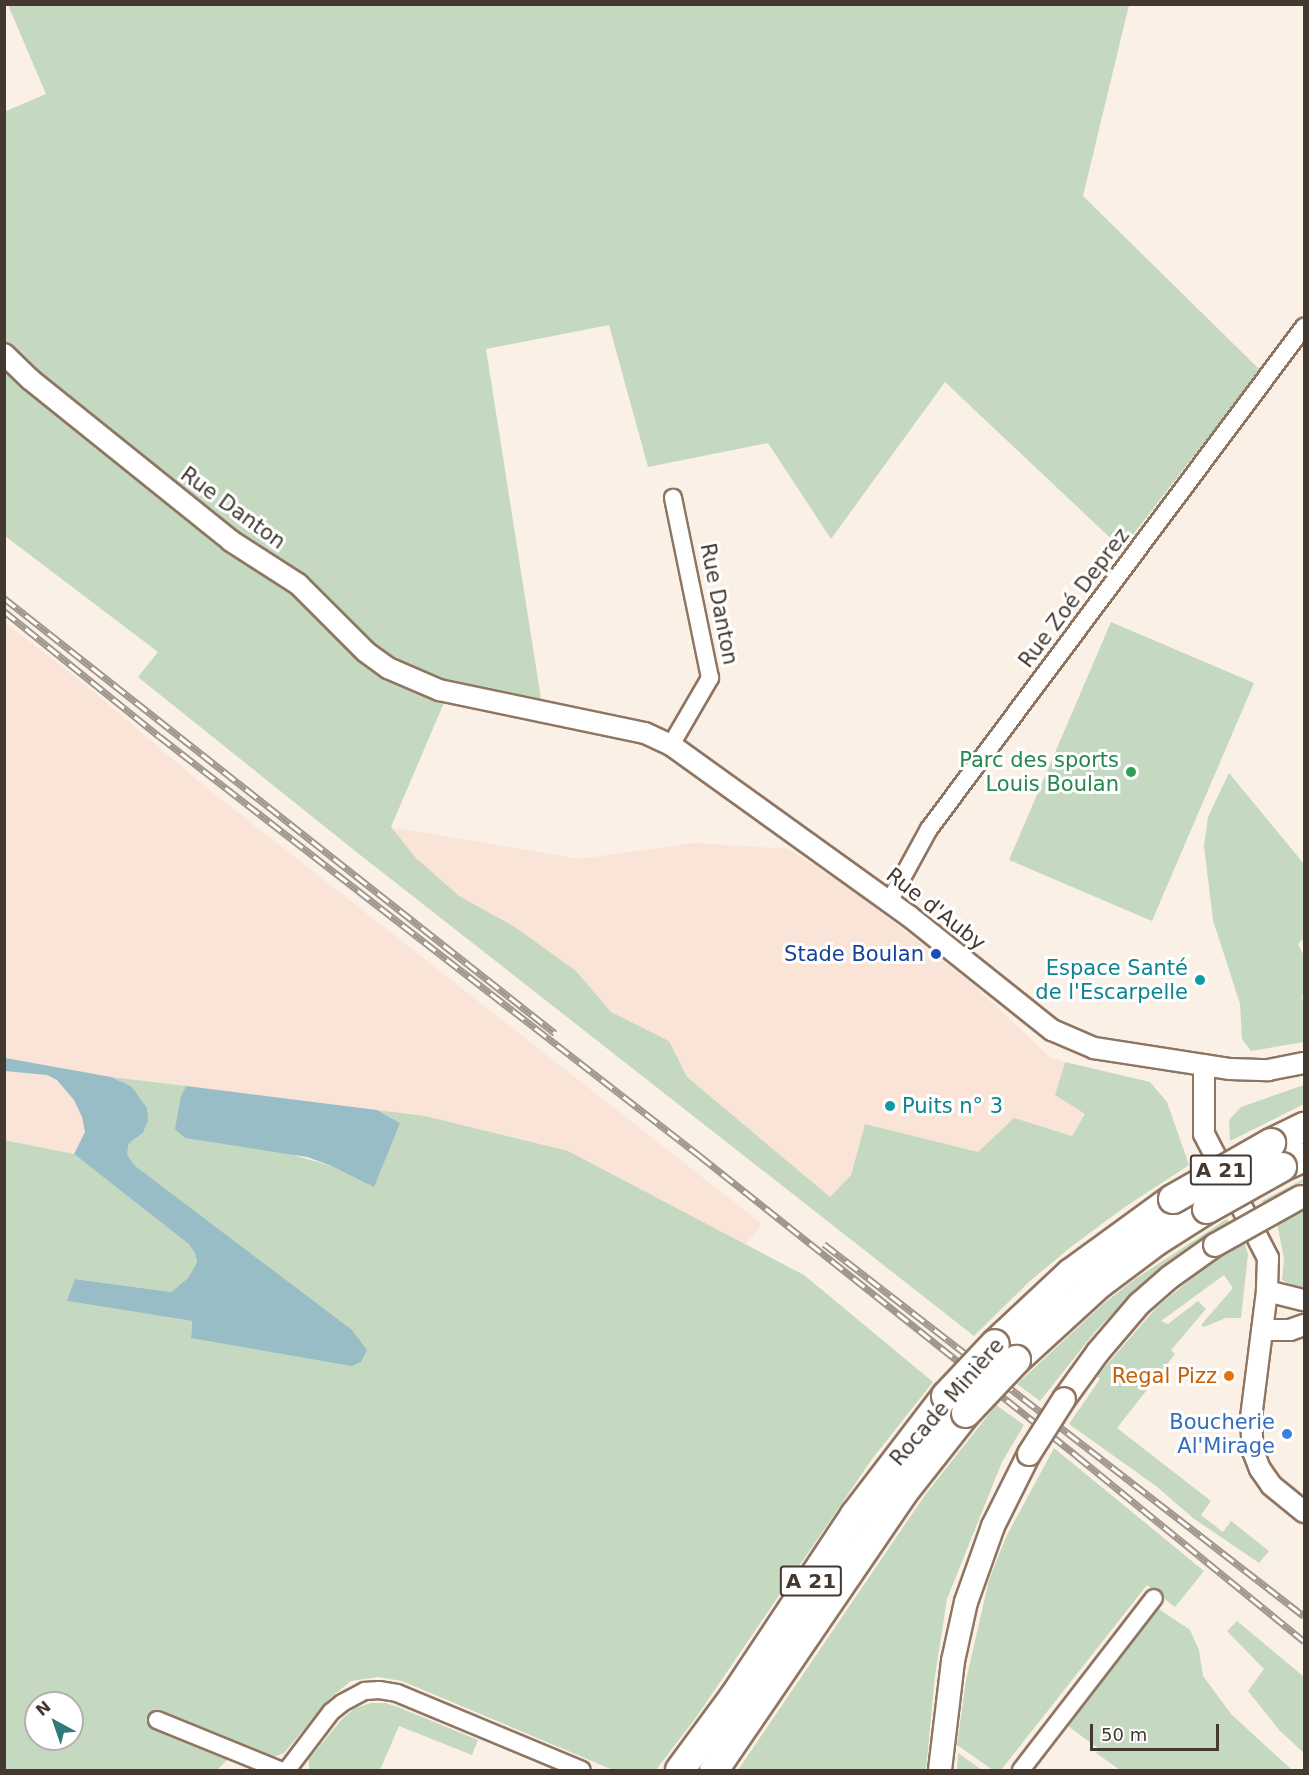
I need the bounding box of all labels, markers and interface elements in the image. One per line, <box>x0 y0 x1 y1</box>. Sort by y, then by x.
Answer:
street label: Rue Danton <box>176 462 290 554</box>
street label: Rue Zoé Deprez <box>1013 523 1135 673</box>
street label: Rue Danton <box>695 541 743 667</box>
place label: Parc des sports Louis Boulan <box>959 747 1119 797</box>
marker: Parc des sports Louis Boulan <box>1124 765 1138 779</box>
street label: Rue d'Auby <box>881 862 991 956</box>
place label: Stade Boulan <box>784 941 924 967</box>
marker: Stade Boulan <box>929 947 943 961</box>
place label: Espace Santé de l'Escarpelle <box>1035 955 1188 1005</box>
marker: Espace Santé de l'Escarpelle <box>1193 973 1207 987</box>
place label: Puits n° 3 <box>902 1093 1003 1119</box>
marker: Puits n° 3 <box>883 1099 897 1113</box>
road number: A 21 <box>1190 1153 1252 1187</box>
street label: Rocade Minière <box>885 1333 1009 1471</box>
place label: Regal Pizz <box>1112 1363 1217 1389</box>
marker: Regal Pizz <box>1222 1369 1236 1383</box>
place label: Boucherie Al'Mirage <box>1169 1409 1275 1459</box>
marker: Boucherie Al'Mirage <box>1280 1427 1294 1441</box>
road number: A 21 <box>780 1564 842 1598</box>
north arrow <box>24 1691 84 1751</box>
text: N <box>32 1697 55 1720</box>
scale bar <box>1093 1712 1222 1750</box>
text: 50 m <box>1101 1724 1147 1745</box>

